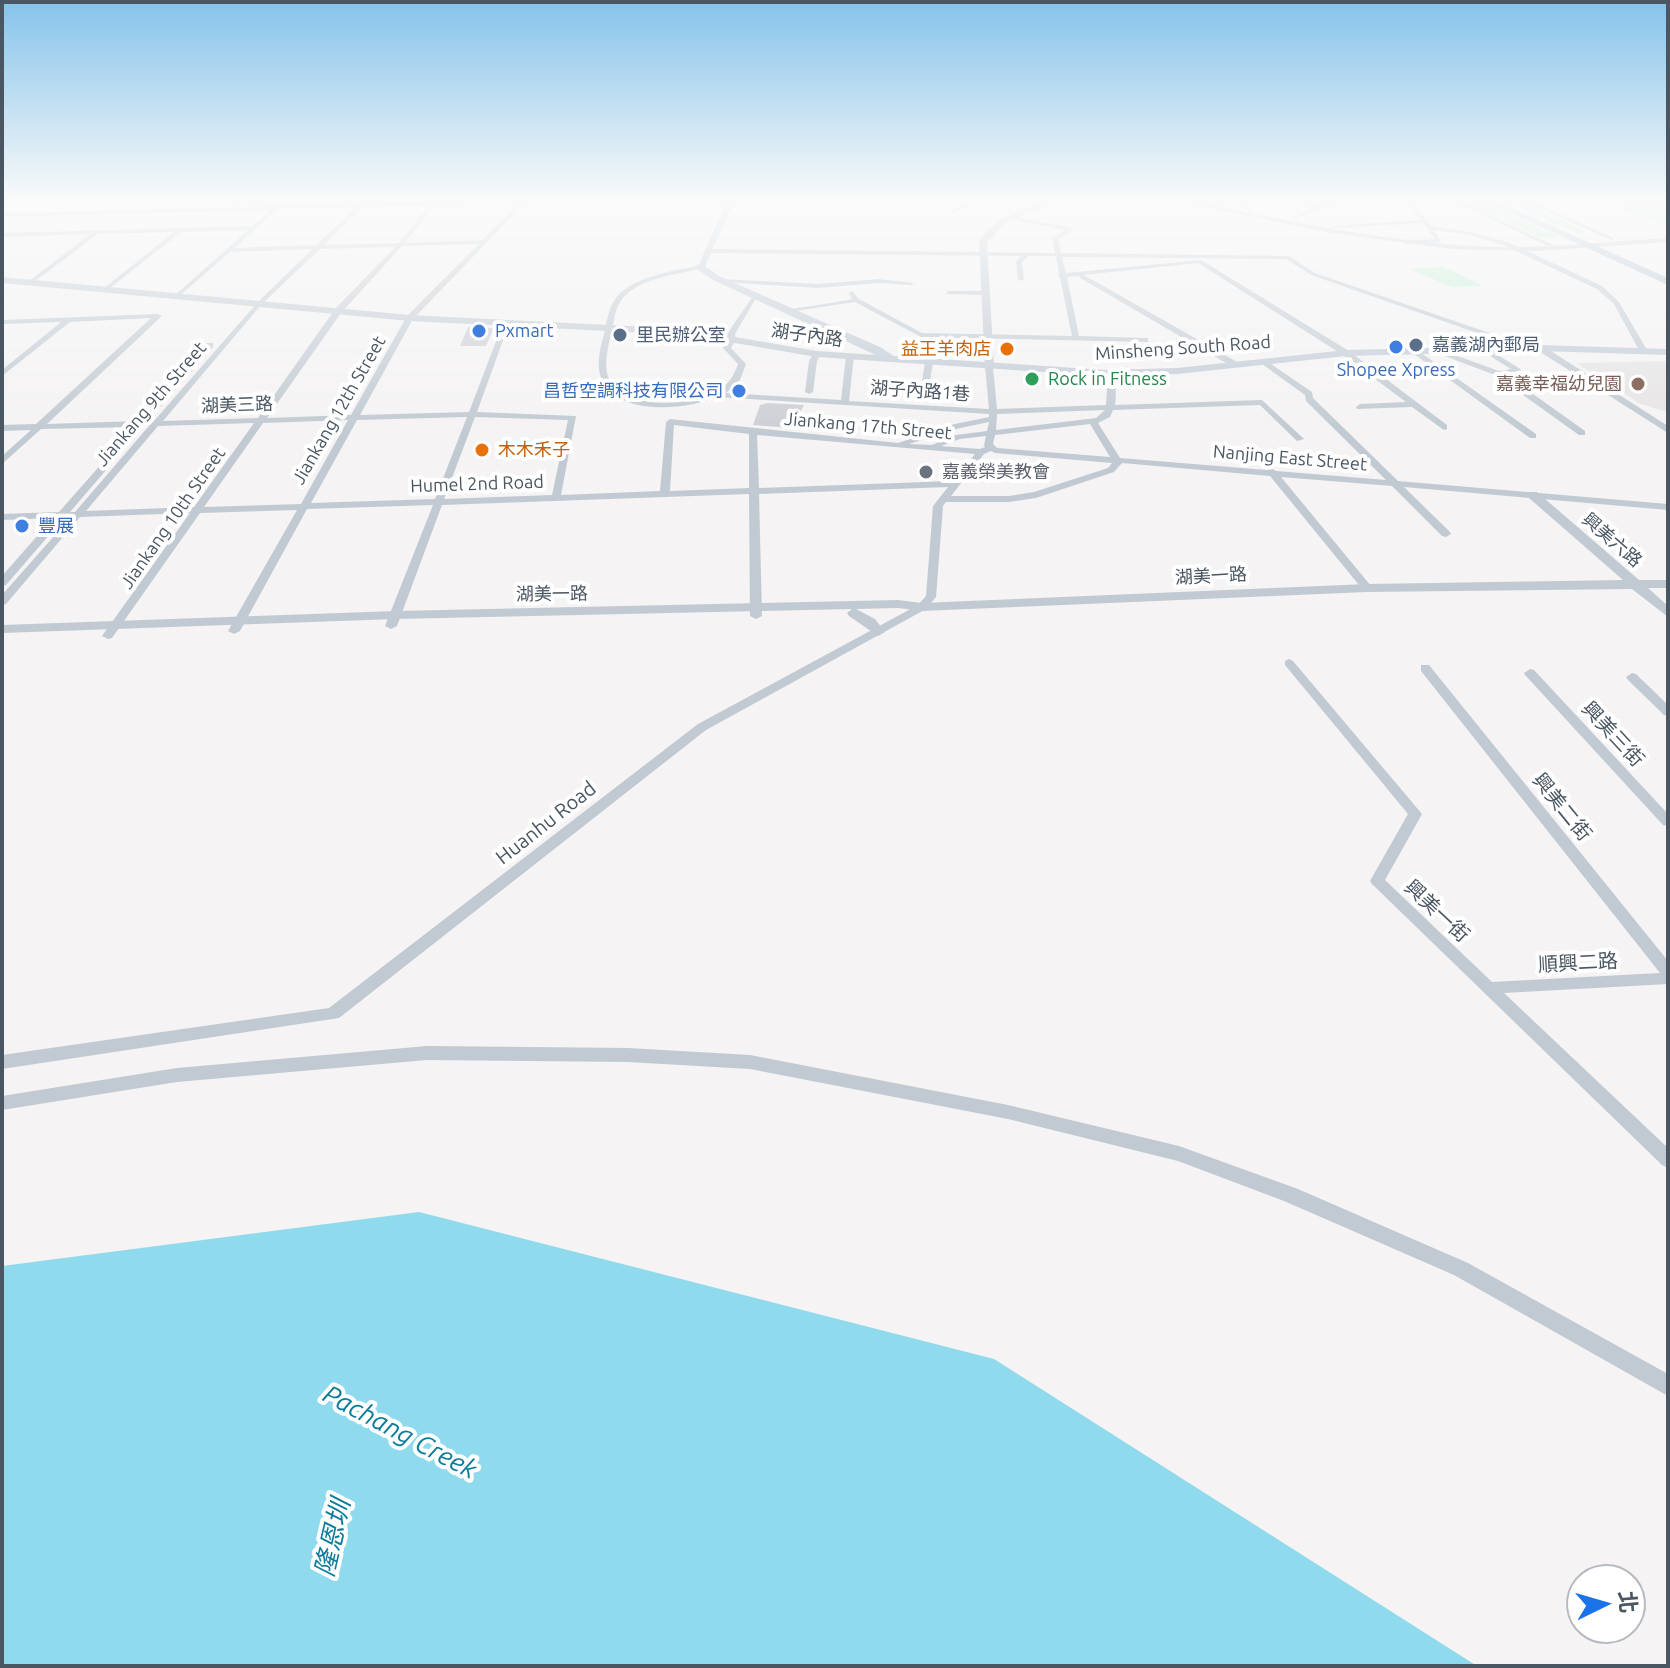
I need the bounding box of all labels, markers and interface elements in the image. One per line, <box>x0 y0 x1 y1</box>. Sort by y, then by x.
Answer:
street label: 湖子內路 <box>770 319 844 351</box>
place label: Pxmart <box>495 320 554 342</box>
marker: Pxmart <box>470 322 488 340</box>
place label: 里民辦公室 <box>636 324 726 346</box>
marker: 里民辦公室 <box>611 326 629 344</box>
street label: Minsheng South Road <box>1094 331 1272 365</box>
street label: Jiankang 12th Street <box>288 332 390 488</box>
place label: 嘉義湖內郵局 <box>1432 334 1540 356</box>
marker: 嘉義湖內郵局 <box>1407 336 1425 354</box>
street label: Jiankang 9th Street <box>91 337 211 471</box>
place label: 益王羊肉店 <box>901 338 991 360</box>
marker: Shopee Xpress <box>1387 338 1405 356</box>
marker: 益王羊肉店 <box>998 340 1016 358</box>
place label: Shopee Xpress <box>1337 359 1455 381</box>
place label: Rock in Fitness <box>1048 368 1167 390</box>
marker: Rock in Fitness <box>1023 370 1041 388</box>
place label: 嘉義幸福幼兒園 <box>1496 373 1622 395</box>
marker: 嘉義幸福幼兒園 <box>1629 375 1647 393</box>
street label: 湖子內路1巷 <box>869 377 971 405</box>
place label: 昌哲空調科技有限公司 <box>543 380 723 402</box>
marker: 昌哲空調科技有限公司 <box>730 382 748 400</box>
street label: 湖美三路 <box>201 393 273 417</box>
street label: Jiankang 17th Street <box>783 408 953 444</box>
place label: 木木禾子 <box>498 439 570 461</box>
marker: 木木禾子 <box>473 441 491 459</box>
street label: Nanjing East Street <box>1212 441 1368 475</box>
street label: Jiankang 10th Street <box>116 443 230 593</box>
place label: 嘉義榮美教會 <box>942 461 1050 483</box>
marker: 嘉義榮美教會 <box>917 463 935 481</box>
street label: Humel 2nd Road <box>410 471 544 497</box>
street label: 興美六路 <box>1578 508 1646 572</box>
place label: 豐展 <box>38 515 74 537</box>
marker: 豐展 <box>13 517 31 535</box>
street label: 湖美一路 <box>1174 563 1248 589</box>
street label: 湖美一路 <box>516 583 588 605</box>
street label: 興美三街 <box>1577 697 1649 771</box>
street label: 興美二街 <box>1528 768 1596 846</box>
street label: Huanhu Road <box>491 776 601 870</box>
street label: 興美一街 <box>1400 875 1474 947</box>
street label: 順興二路 <box>1537 949 1619 977</box>
water label: Pachang Creek <box>318 1378 482 1486</box>
water label: 隆恩圳 <box>309 1496 357 1580</box>
north arrow <box>1566 1564 1646 1644</box>
text: 北 <box>1615 1590 1642 1614</box>

